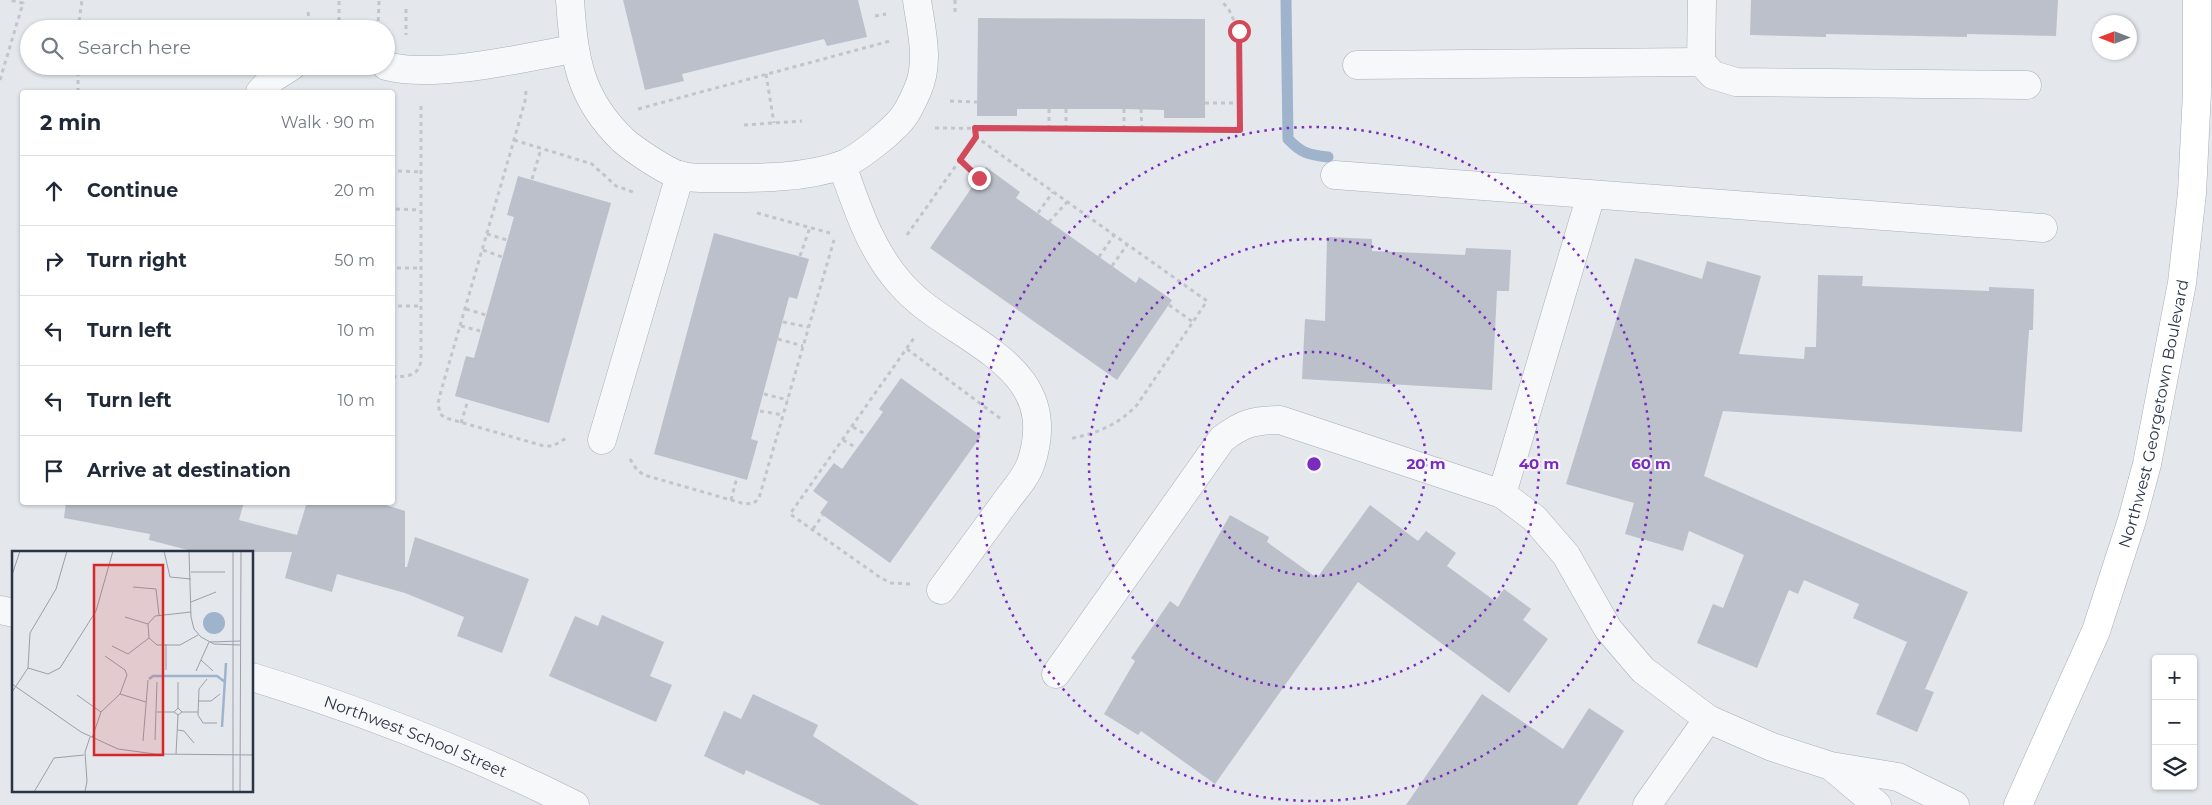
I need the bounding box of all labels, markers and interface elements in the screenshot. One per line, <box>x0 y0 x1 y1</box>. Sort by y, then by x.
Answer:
north arrow <box>2092 15 2137 60</box>
search box <box>20 20 395 75</box>
route start <box>1228 20 1251 43</box>
icon: search <box>38 34 66 62</box>
text: Search here <box>78 36 191 59</box>
text: 2 min <box>40 110 101 135</box>
text: Walk · 90 m <box>281 113 375 132</box>
route end <box>968 167 991 190</box>
icon: ahead <box>40 177 68 205</box>
text: Continue <box>87 179 178 202</box>
text: 20 m <box>334 181 375 200</box>
icon: right <box>40 247 68 275</box>
text: Turn right <box>87 249 187 272</box>
text: 50 m <box>334 251 375 270</box>
street label: Northwest Georgetown Boulevard <box>2114 278 2192 550</box>
icon: left <box>40 317 68 345</box>
text: Turn left <box>87 319 172 342</box>
text: 10 m <box>337 321 375 340</box>
icon: left <box>40 387 68 415</box>
text: Turn left <box>87 389 172 412</box>
text: 10 m <box>337 391 375 410</box>
text: 20 m <box>1406 454 1446 473</box>
text: 40 m <box>1519 454 1559 473</box>
text: 60 m <box>1631 454 1671 473</box>
centre of rings <box>1305 455 1323 473</box>
icon: arrive <box>40 457 68 485</box>
text: Arrive at destination <box>87 459 291 482</box>
inset map <box>12 551 254 792</box>
map controls <box>2152 655 2197 790</box>
button: + <box>2152 655 2197 700</box>
street label: Northwest School Street <box>321 691 511 781</box>
button: − <box>2152 700 2197 745</box>
button: layers <box>2152 745 2197 790</box>

